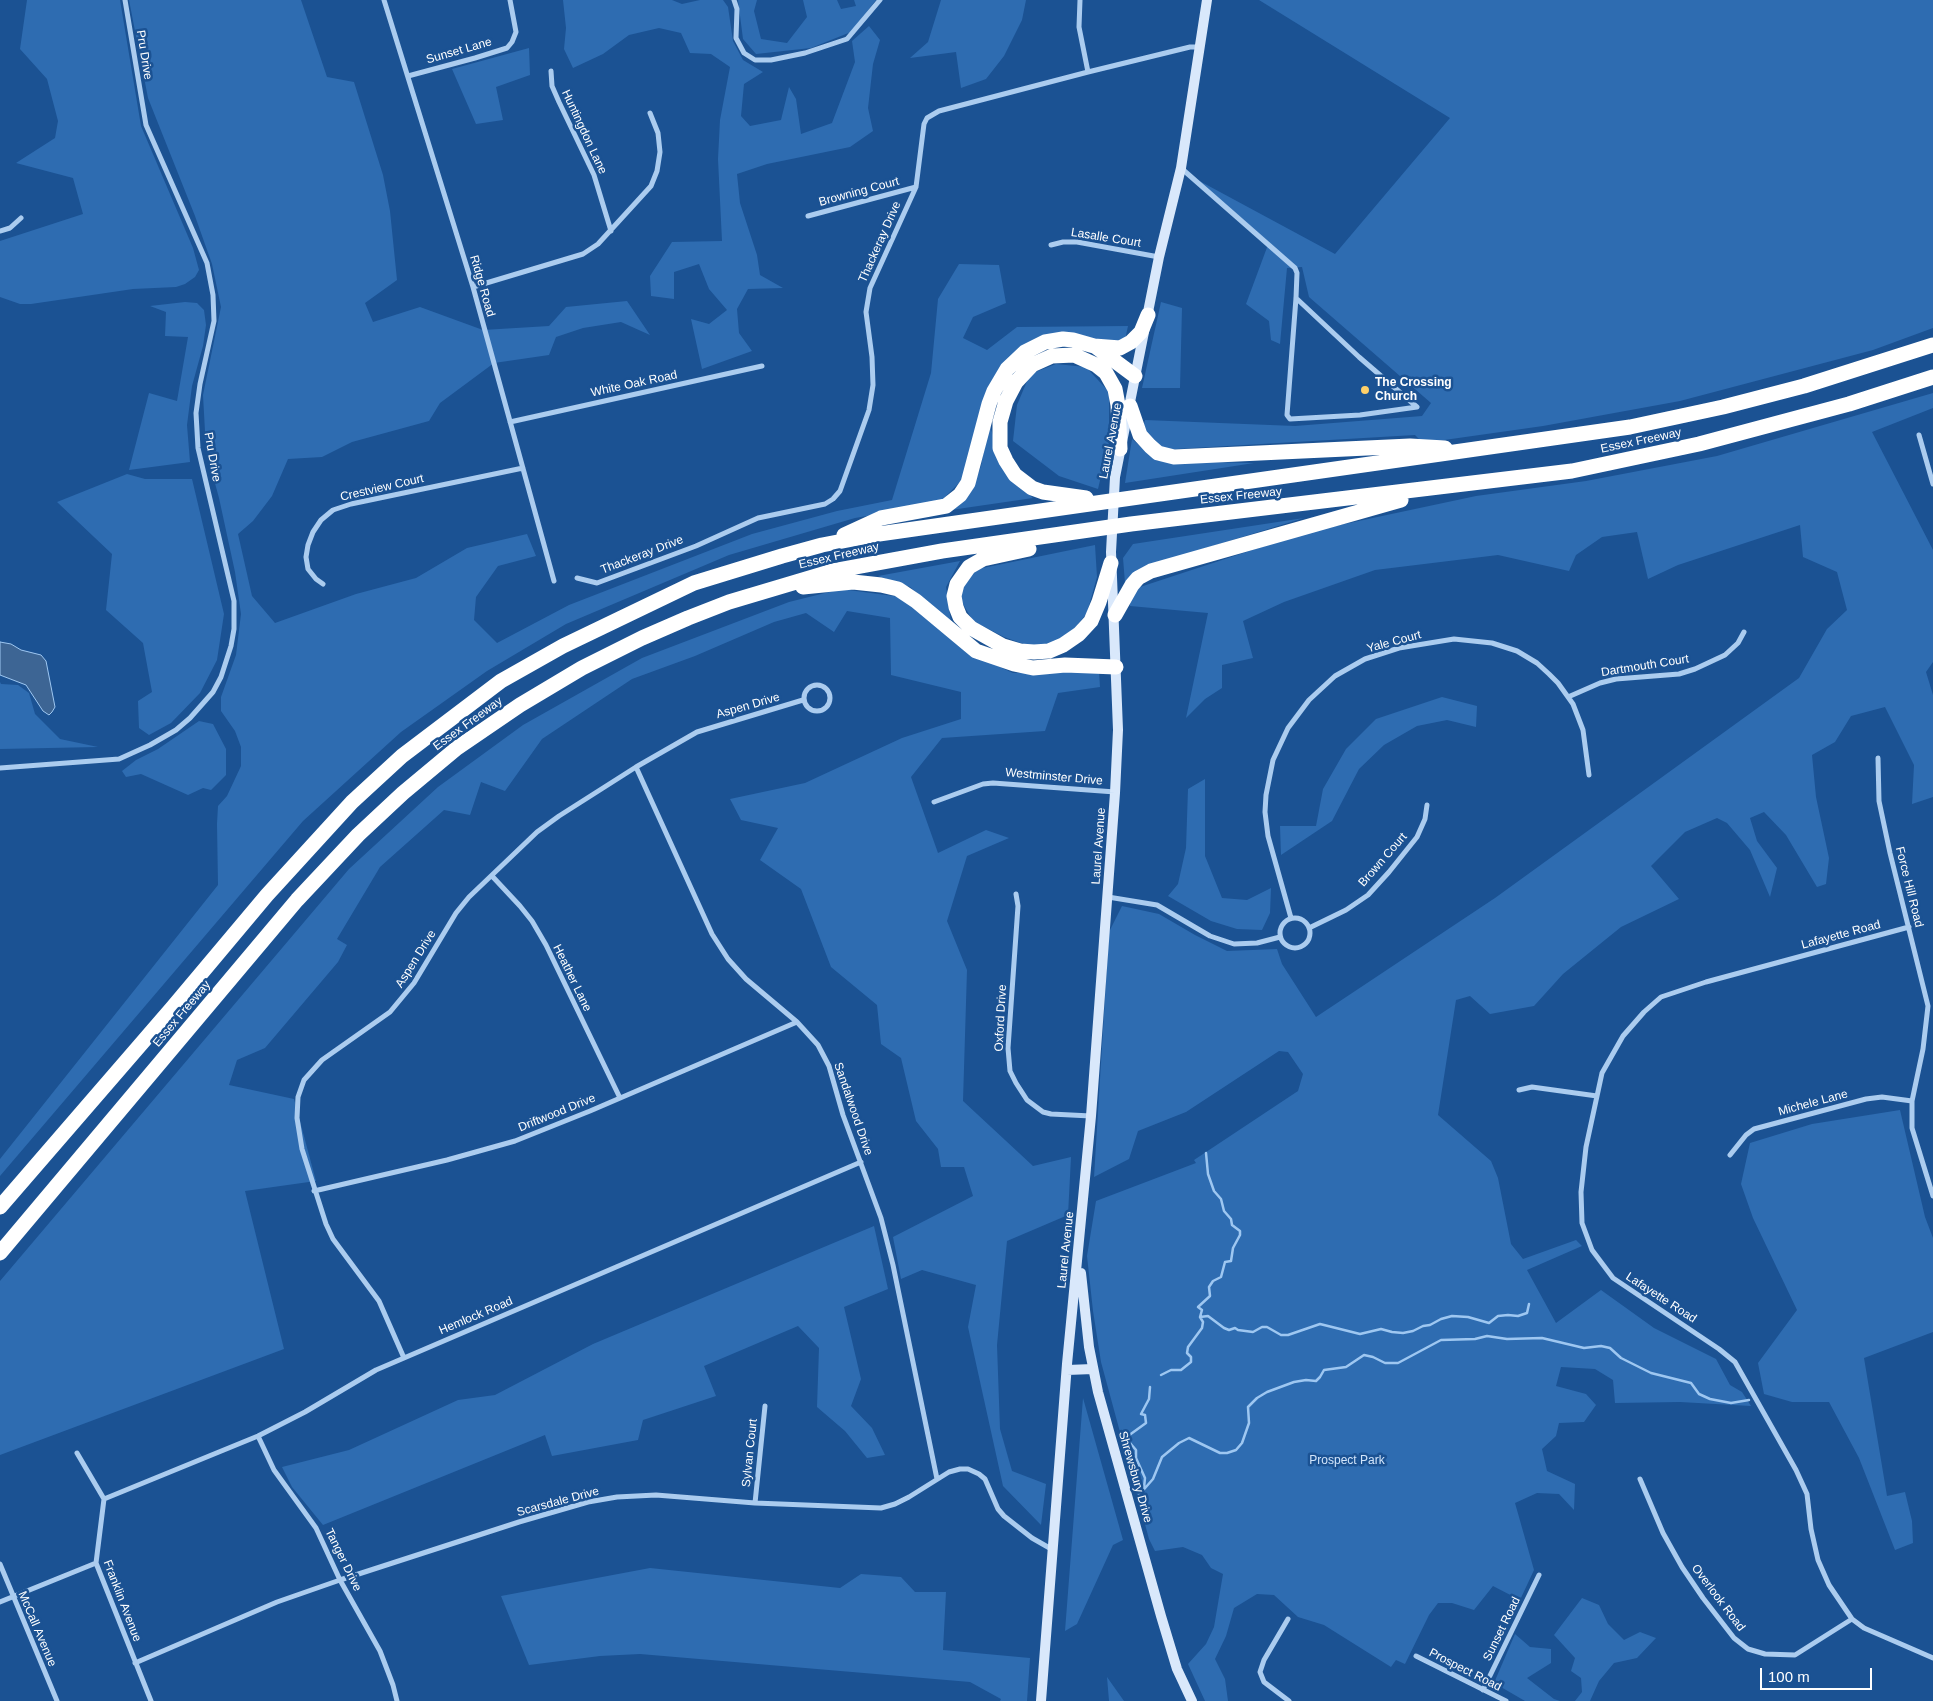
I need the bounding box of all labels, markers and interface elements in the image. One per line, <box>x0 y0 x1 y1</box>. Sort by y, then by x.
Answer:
street label: Pru Drive <box>133 29 155 81</box>
street label: Sunset Lane <box>425 35 493 67</box>
street label: Huntingdon Lane <box>558 88 610 176</box>
street label: Browning Court <box>817 174 901 210</box>
street label: Thackeray Drive <box>856 199 904 285</box>
street label: Lasalle Court <box>1070 225 1142 251</box>
street label: Ridge Road <box>466 254 498 318</box>
street label: White Oak Road <box>589 368 679 400</box>
place label: The Crossing Church <box>1375 376 1452 404</box>
marker: The Crossing Church <box>1359 384 1371 396</box>
street label: Laurel Avenue <box>1097 402 1125 480</box>
street label: Essex Freeway <box>1599 425 1683 457</box>
street label: Pru Drive <box>201 431 223 483</box>
street label: Crestview Court <box>339 471 425 505</box>
street label: Essex Freeway <box>1199 485 1283 507</box>
street label: Thackeray Drive <box>599 533 685 577</box>
street label: Essex Freeway <box>797 540 881 572</box>
street label: Yale Court <box>1365 628 1423 656</box>
street label: Dartmouth Court <box>1600 652 1690 680</box>
street label: Aspen Drive <box>715 690 781 722</box>
street label: Essex Freeway <box>431 694 505 754</box>
street label: Westminster Drive <box>1005 766 1103 788</box>
street label: Laurel Avenue <box>1089 807 1109 885</box>
street label: Brown Court <box>1356 830 1410 890</box>
street label: Force Hill Road <box>1892 845 1926 929</box>
street label: Lafayette Road <box>1800 918 1882 952</box>
street label: Aspen Drive <box>393 927 439 991</box>
street label: Heather Lane <box>550 942 594 1014</box>
street label: Essex Freeway <box>150 978 214 1050</box>
street label: Oxford Drive <box>992 984 1010 1052</box>
street label: Sandalwood Drive <box>830 1061 876 1157</box>
street label: Michele Lane <box>1777 1087 1849 1119</box>
street label: Driftwood Drive <box>516 1091 598 1135</box>
street label: Laurel Avenue <box>1055 1211 1077 1289</box>
street label: Lafayette Road <box>1623 1270 1699 1326</box>
street label: Hemlock Road <box>437 1294 515 1338</box>
street label: Sylvan Court <box>739 1418 761 1488</box>
street label: Shrewsbury Drive <box>1115 1430 1155 1524</box>
park label: Prospect Park <box>1309 1454 1385 1468</box>
street label: Scarsdale Drive <box>515 1484 601 1520</box>
street label: Tanger Drive <box>322 1526 364 1594</box>
street label: Franklin Avenue <box>100 1558 144 1644</box>
street label: Overlook Road <box>1688 1562 1748 1634</box>
street label: McCall Avenue <box>15 1589 59 1669</box>
street label: Sunset Road <box>1480 1595 1524 1663</box>
street label: Prospect Road <box>1426 1646 1504 1694</box>
scale bar <box>1763 1658 1876 1690</box>
text: 100 m <box>1768 1668 1810 1685</box>

